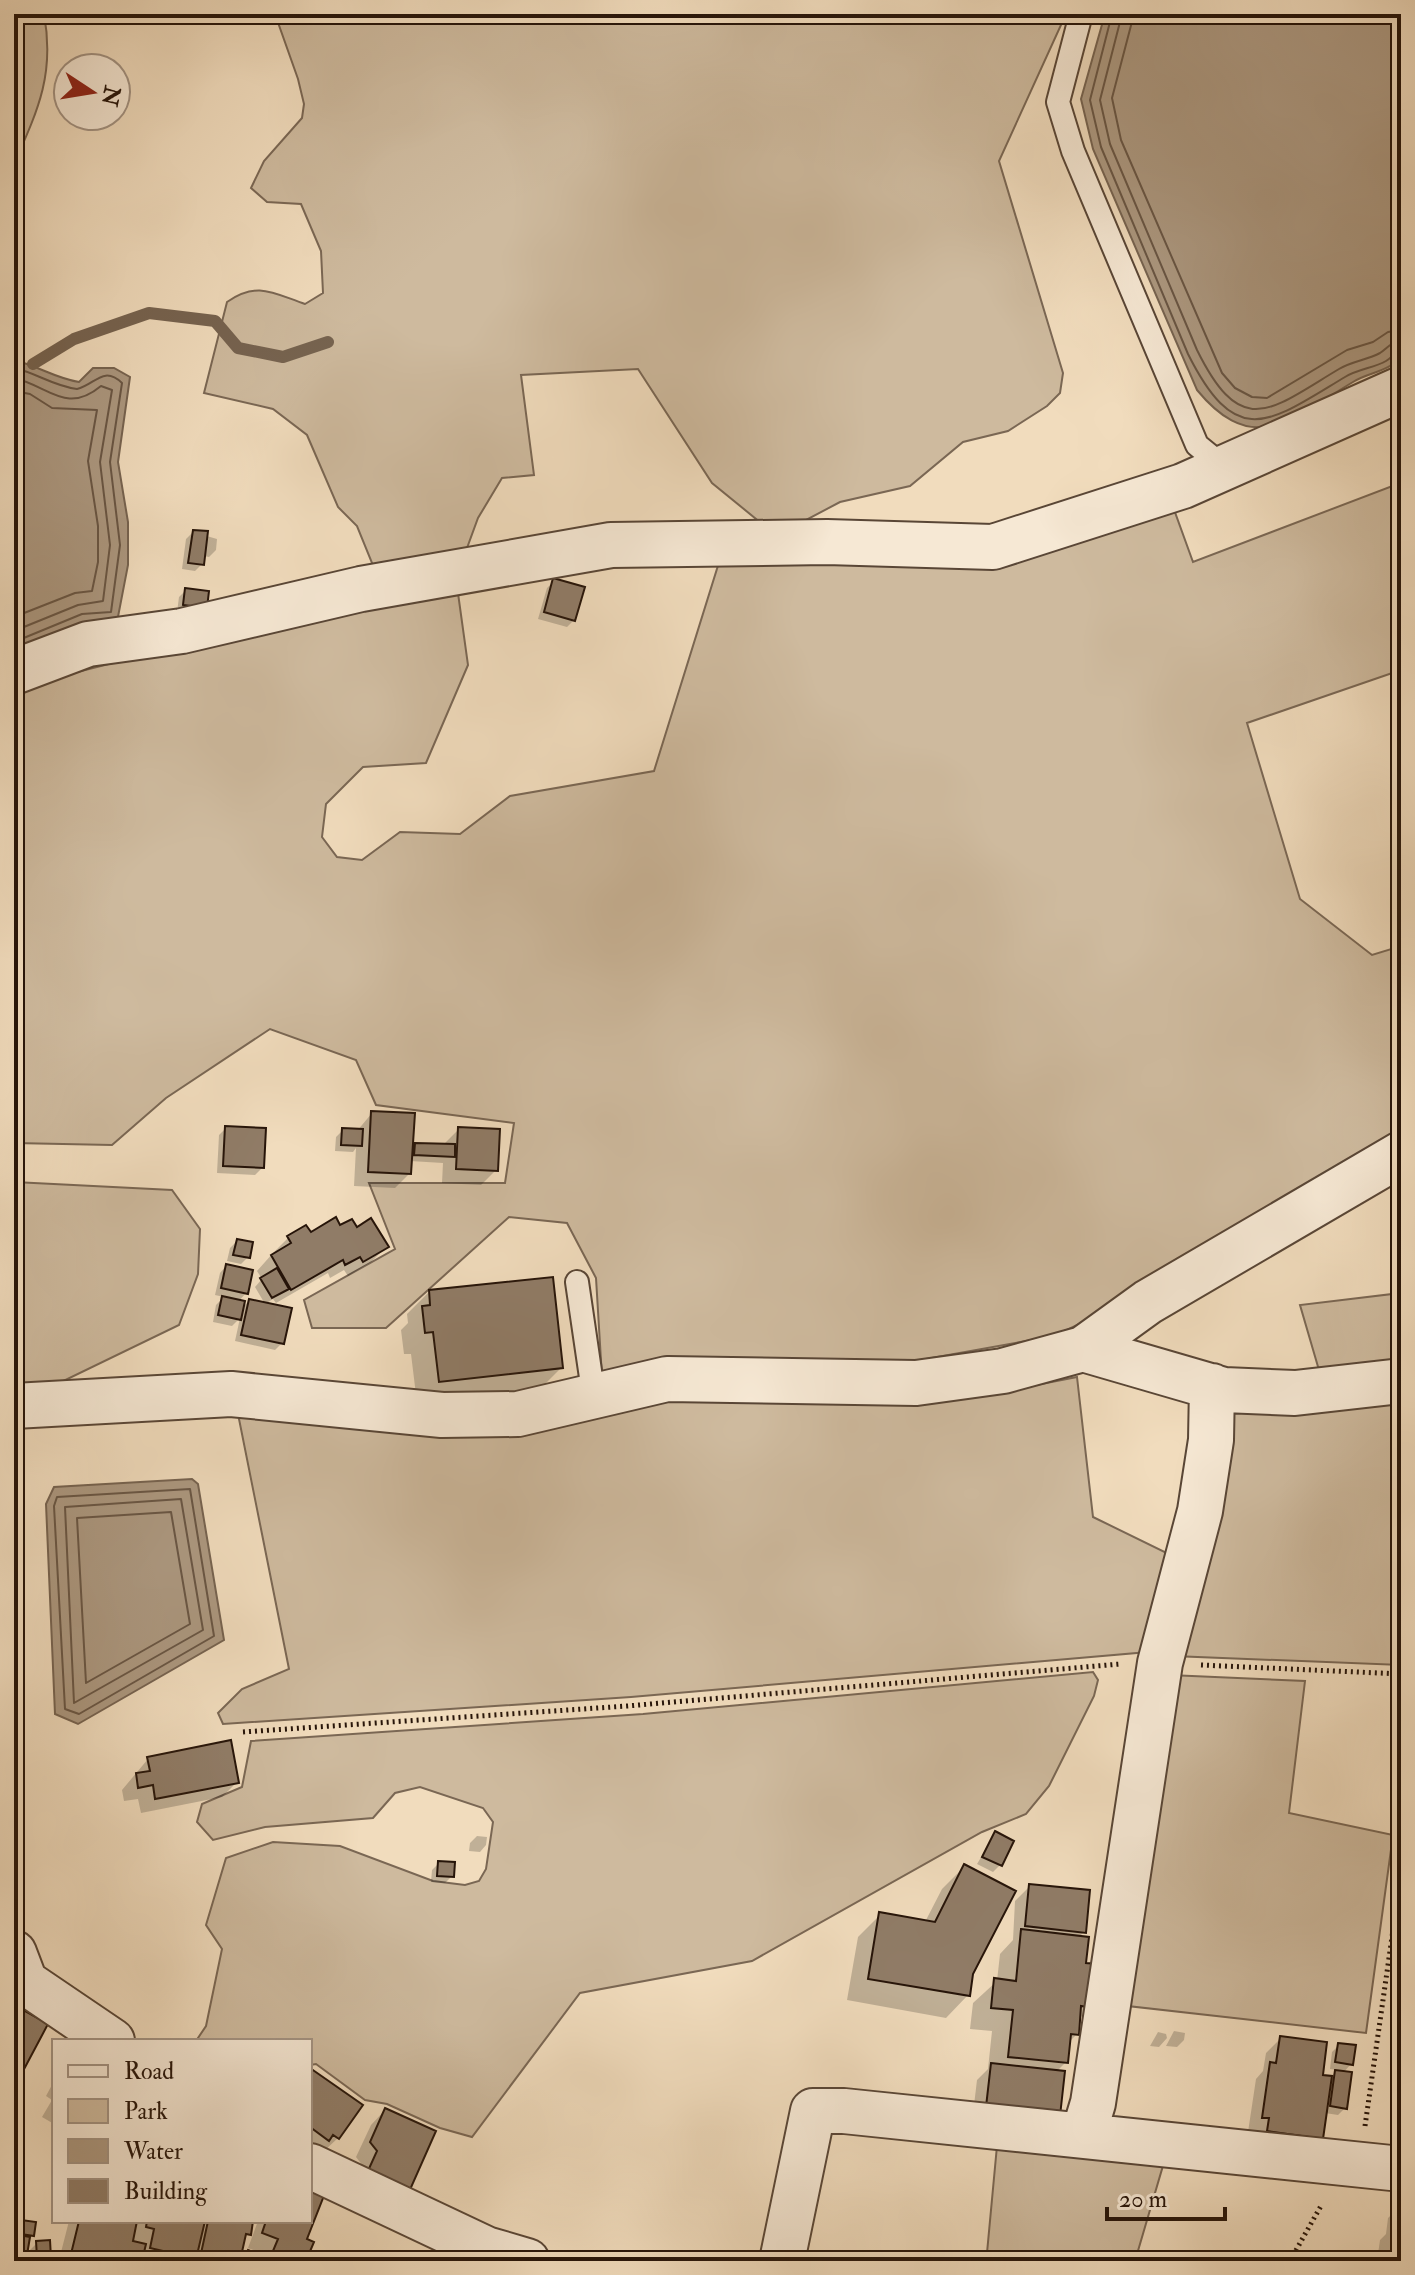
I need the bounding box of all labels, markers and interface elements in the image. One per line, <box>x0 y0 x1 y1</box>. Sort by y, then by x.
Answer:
north arrow <box>52 52 132 132</box>
text: N <box>95 82 127 109</box>
legend <box>52 2039 312 2223</box>
text: Road <box>124 2056 174 2087</box>
text: Park <box>124 2096 168 2127</box>
text: Water <box>123 2136 183 2167</box>
scale bar <box>1107 2171 1225 2221</box>
text: Building <box>124 2176 208 2207</box>
text: 20 m <box>1119 2184 1168 2215</box>

